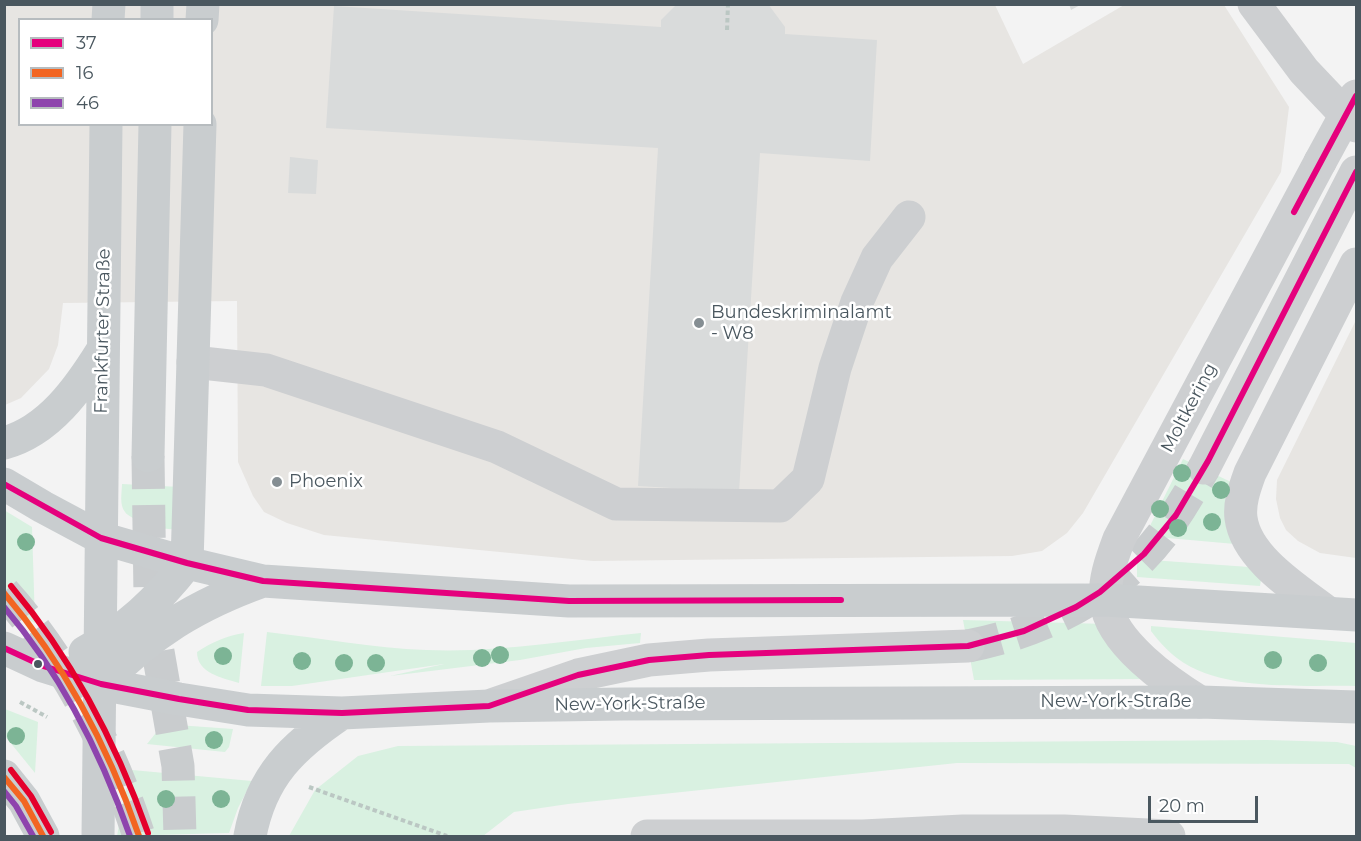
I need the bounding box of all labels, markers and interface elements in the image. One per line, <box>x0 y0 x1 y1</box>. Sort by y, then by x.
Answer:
legend <box>18 18 213 126</box>
text: 37 <box>76 32 97 54</box>
text: 16 <box>76 62 93 84</box>
text: 46 <box>76 92 99 114</box>
street label: Frankfurter Straße <box>91 248 115 414</box>
place label: Bundeskriminalamt - W8 <box>711 302 892 344</box>
marker: Bundeskriminalamt - W8 <box>692 316 706 330</box>
street label: Moltkering <box>1156 360 1222 456</box>
place label: Phoenix <box>289 471 363 493</box>
marker: Phoenix <box>270 475 284 489</box>
unlabelled marker <box>32 658 44 670</box>
street label: New-York-Straße <box>1040 691 1192 713</box>
street label: New-York-Straße <box>554 692 706 716</box>
scale bar <box>1151 784 1260 822</box>
text: 20 m <box>1159 795 1205 817</box>

